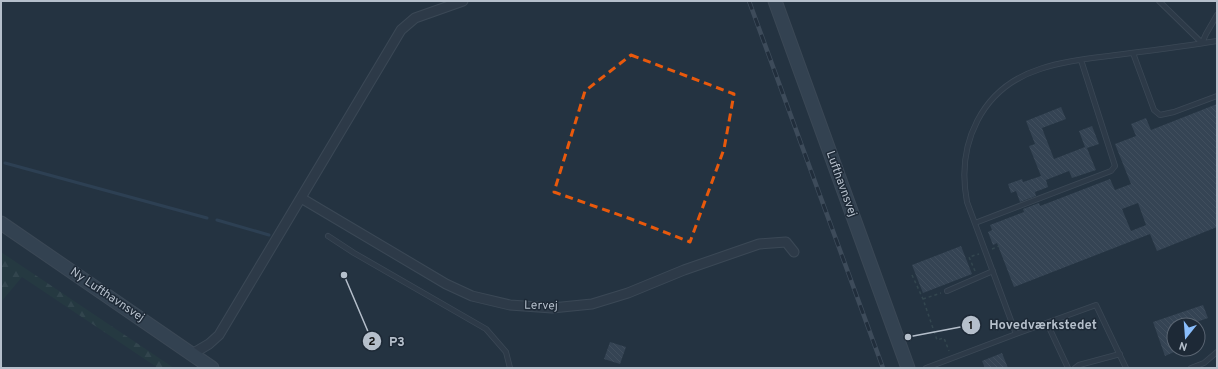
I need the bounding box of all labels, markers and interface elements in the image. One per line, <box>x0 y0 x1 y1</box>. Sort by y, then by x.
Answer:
street label: Lufthavnsvej <box>822 149 860 219</box>
street label: Ny Lufthavnsvej <box>67 264 147 326</box>
street label: Lervej <box>524 298 558 314</box>
callout: Hovedværkstedet <box>961 312 1105 337</box>
north arrow <box>1166 317 1206 357</box>
text: 1 <box>969 318 973 334</box>
text: Hovedværkstedet <box>989 318 1097 334</box>
callout: P3 <box>362 329 413 354</box>
text: 2 <box>368 334 376 350</box>
text: P3 <box>389 335 405 351</box>
text: N <box>1178 338 1189 353</box>

